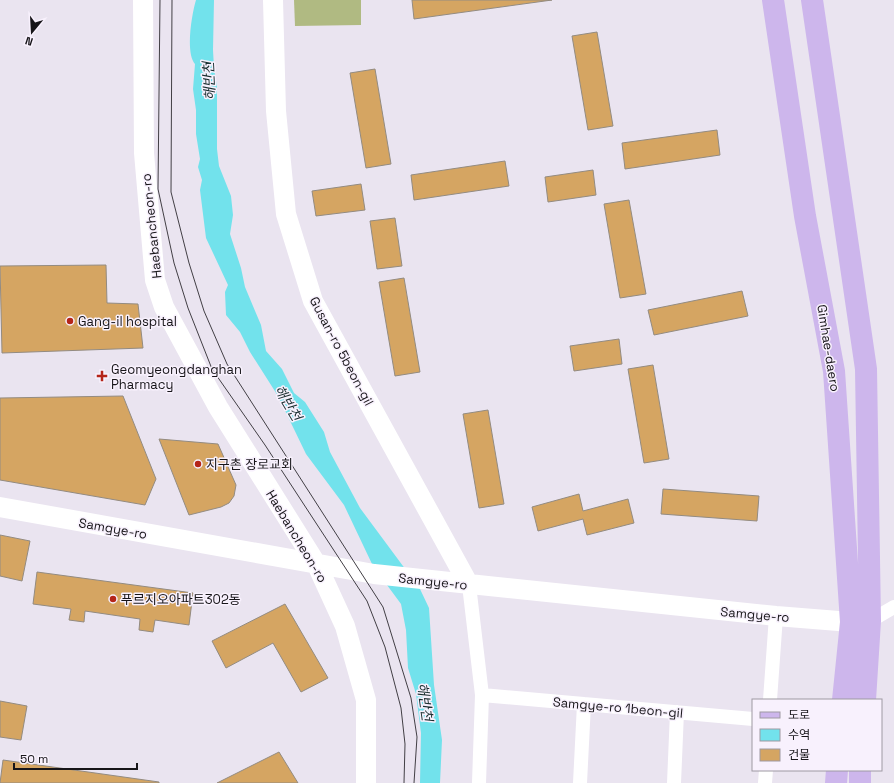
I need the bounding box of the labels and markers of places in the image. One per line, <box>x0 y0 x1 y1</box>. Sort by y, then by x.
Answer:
place label: Gang-il hospital <box>78 313 177 330</box>
marker: Gang-il hospital <box>65 316 75 326</box>
place label: Geomyeongdanghan Pharmacy <box>111 361 242 393</box>
marker: Geomyeongdanghan Pharmacy <box>96 370 108 382</box>
place label: 지구촌 장로교회 <box>206 456 293 473</box>
marker: 지구촌 장로교회 <box>193 459 203 469</box>
place label: 푸르지오아파트302동 <box>121 591 241 608</box>
marker: 푸르지오아파트302동 <box>108 594 118 604</box>

